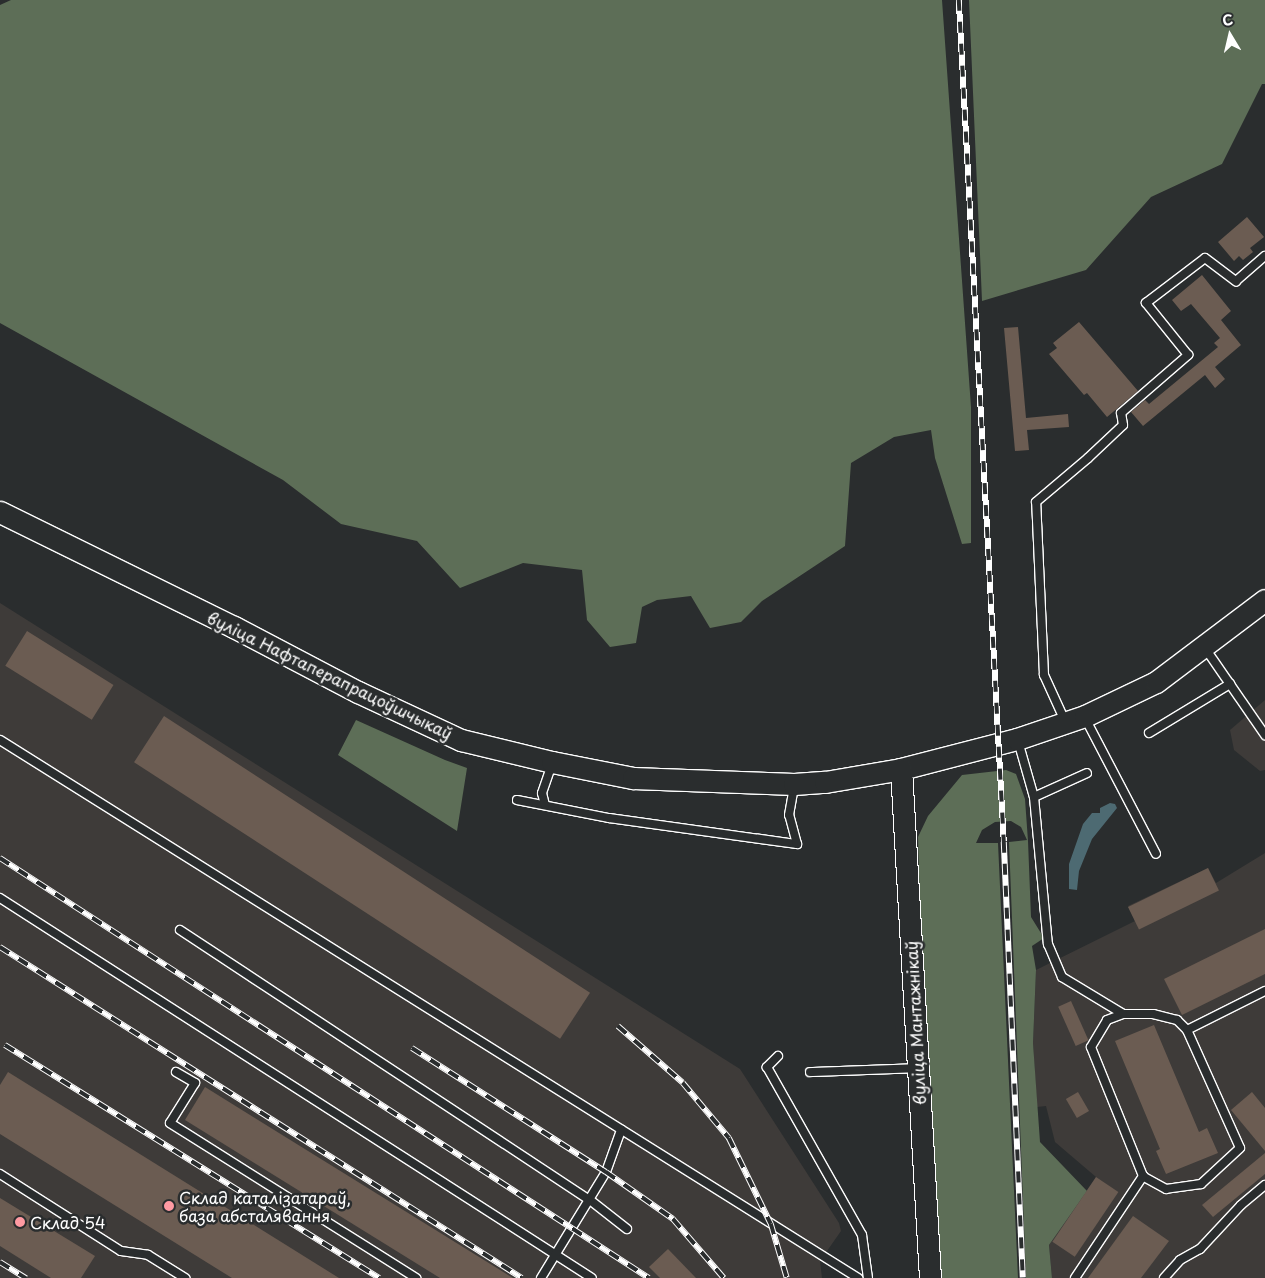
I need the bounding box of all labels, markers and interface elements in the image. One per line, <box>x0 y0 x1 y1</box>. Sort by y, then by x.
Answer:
text: С <box>1221 8 1234 31</box>
north arrow <box>1205 10 1255 60</box>
street label: вуліца Нафтаперапрацоўшчыкаў <box>205 607 455 743</box>
street label: вуліца Мантажнікаў <box>901 940 929 1106</box>
place label: Склад каталізатараў, база абсталявання <box>179 1187 351 1225</box>
marker: Склад каталізатараў, база абсталявання <box>163 1200 175 1212</box>
place label: Склад 54 <box>30 1212 105 1232</box>
marker: Склад 54 <box>14 1216 26 1228</box>

